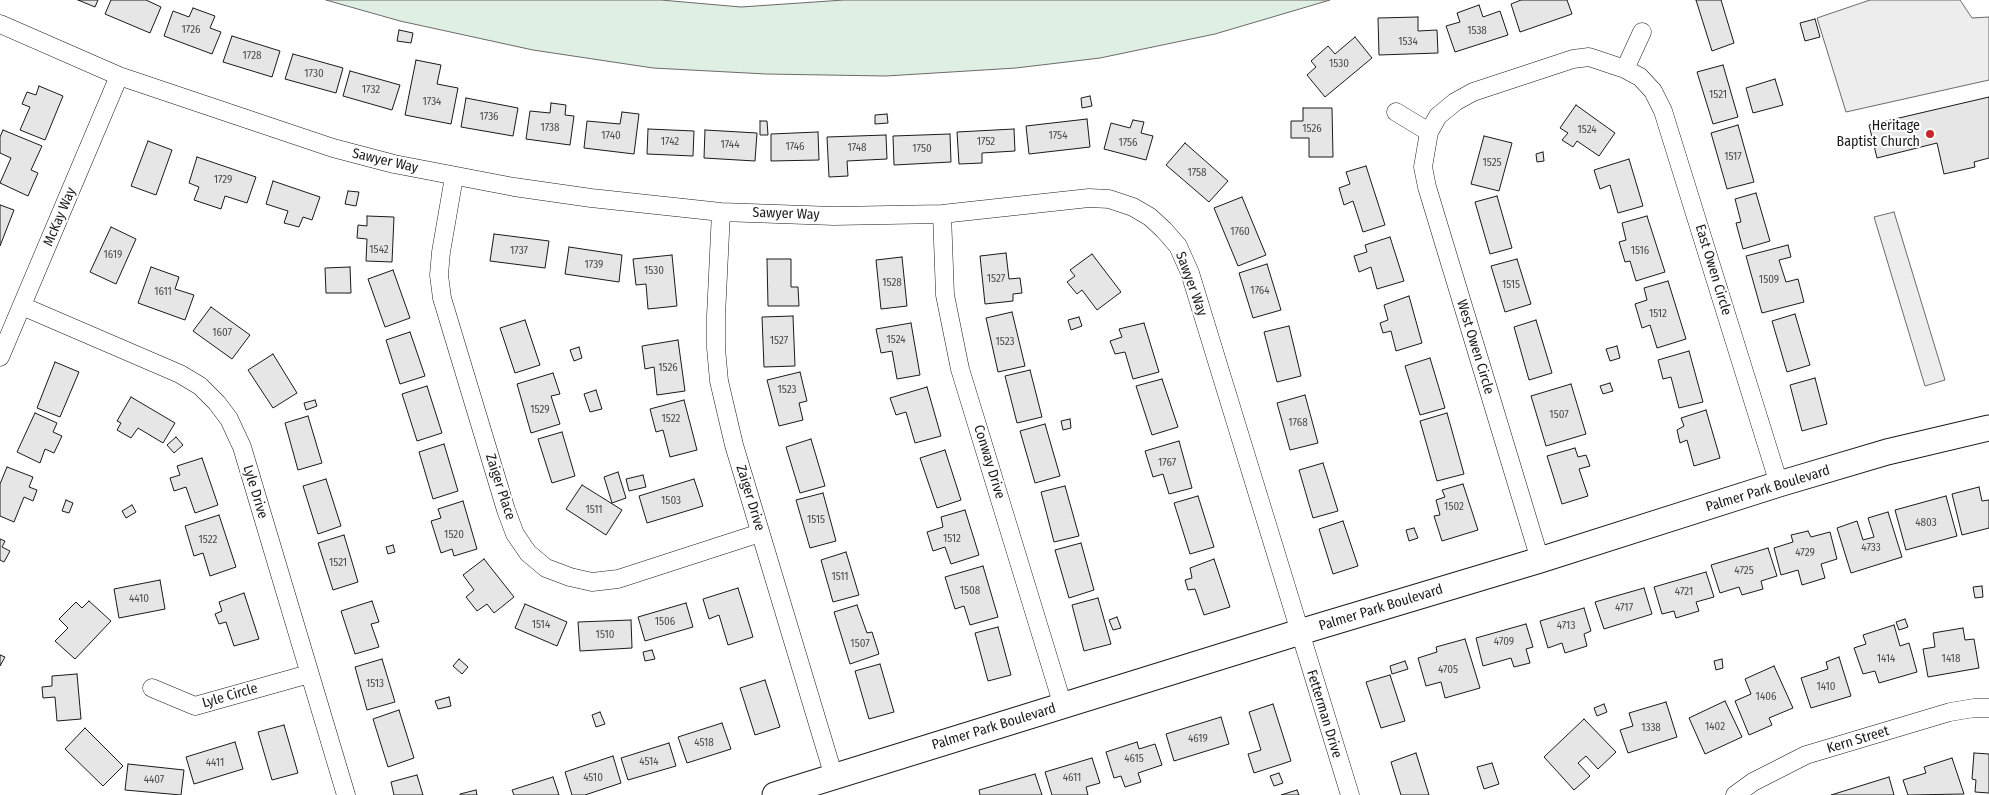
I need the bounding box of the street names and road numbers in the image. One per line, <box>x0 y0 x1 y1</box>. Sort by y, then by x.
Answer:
street label: Sawyer Way <box>350 145 420 177</box>
street label: McKay Way <box>40 185 80 249</box>
street label: Sawyer Way <box>752 204 820 224</box>
street label: East Owen Circle <box>1691 222 1735 318</box>
street label: Sawyer Way <box>1172 250 1210 318</box>
street label: West Owen Circle <box>1453 298 1497 396</box>
street label: Conway Drive <box>970 423 1008 501</box>
street label: Zaiger Place <box>481 452 519 522</box>
street label: Palmer Park Boulevard <box>1704 462 1832 516</box>
street label: Lyle Drive <box>239 463 271 521</box>
street label: Zaiger Drive <box>732 463 768 533</box>
street label: Palmer Park Boulevard <box>1317 581 1445 635</box>
street label: Fetterman Drive <box>1303 668 1345 760</box>
street label: Lyle Circle <box>200 680 260 712</box>
street label: Palmer Park Boulevard <box>930 700 1058 754</box>
street label: Kern Street <box>1825 723 1891 757</box>

